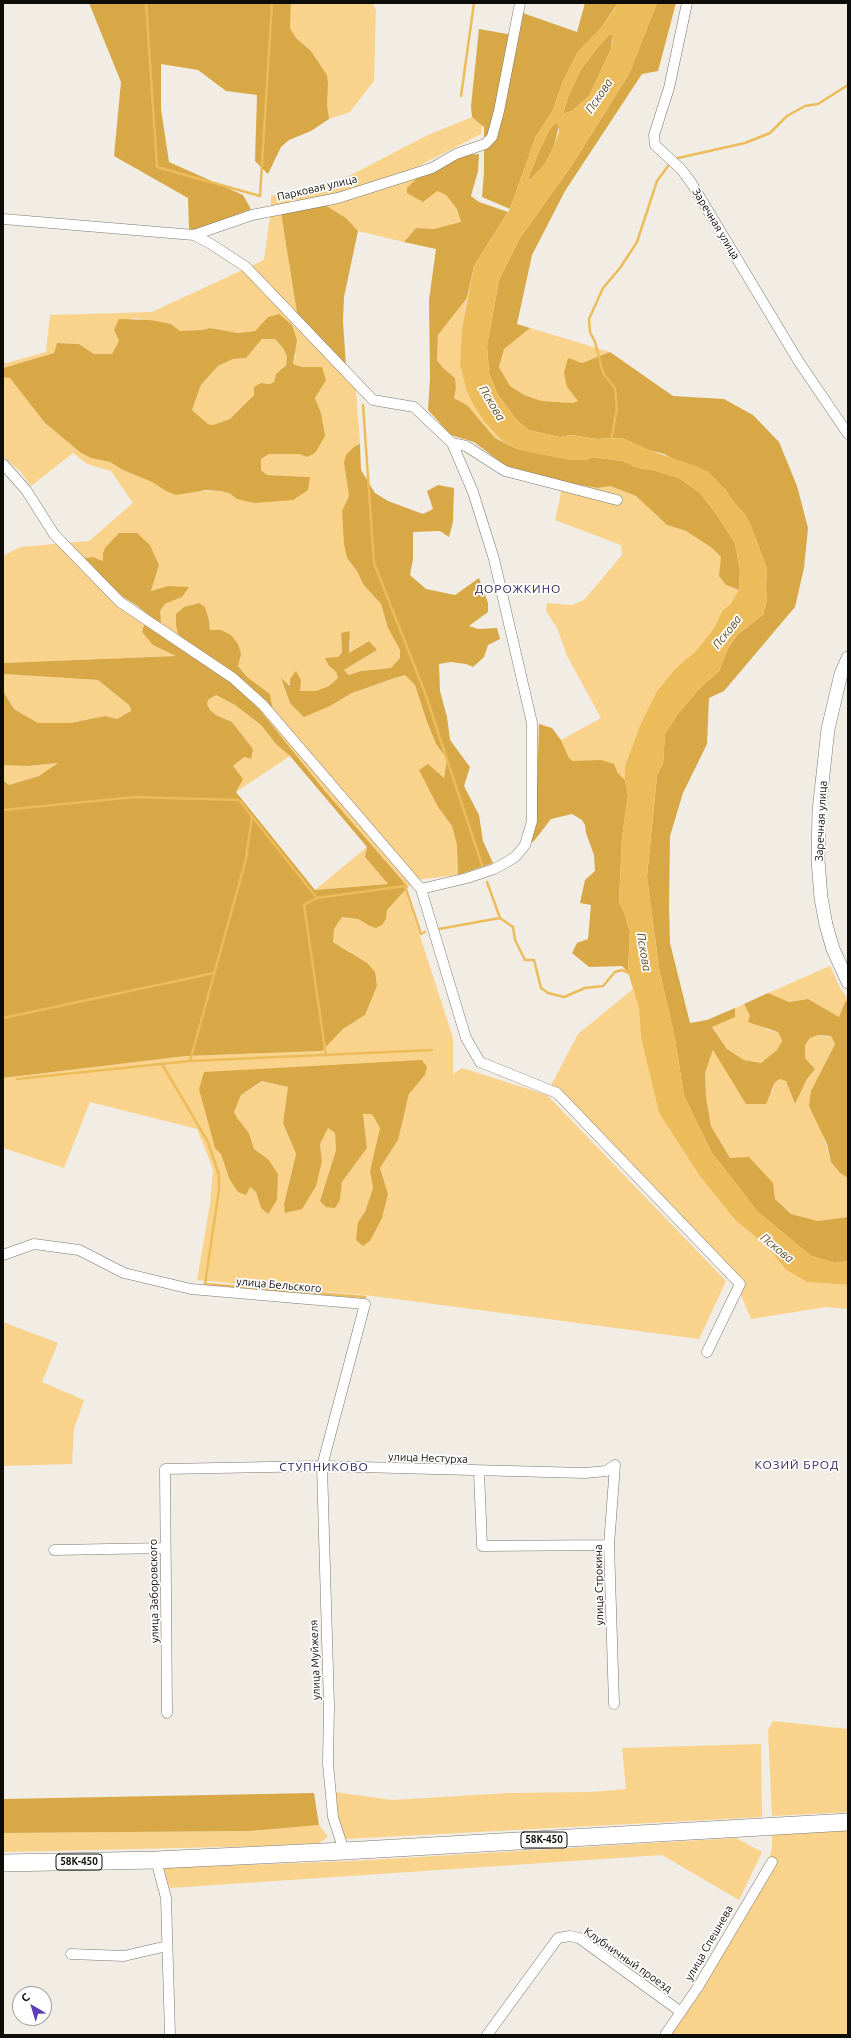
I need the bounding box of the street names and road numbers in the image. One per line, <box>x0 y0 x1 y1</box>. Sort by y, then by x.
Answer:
street label: Парковая улица <box>276 172 358 204</box>
street label: Заречная улица <box>690 186 742 262</box>
street label: Заречная улица <box>812 780 830 862</box>
street label: улица Бельского <box>236 1275 322 1295</box>
street label: улица Нестурха <box>388 1450 468 1466</box>
street label: улица Заборовского <box>146 1539 162 1643</box>
street label: улица Строкина <box>592 1544 606 1626</box>
street label: улица Муйжеля <box>307 1620 323 1700</box>
road number: 58К-450 <box>521 1832 567 1848</box>
road number: 58К-450 <box>56 1854 102 1870</box>
street label: улица Спешнева <box>682 1903 736 1983</box>
street label: Клубничный проезд <box>581 1925 675 1995</box>

